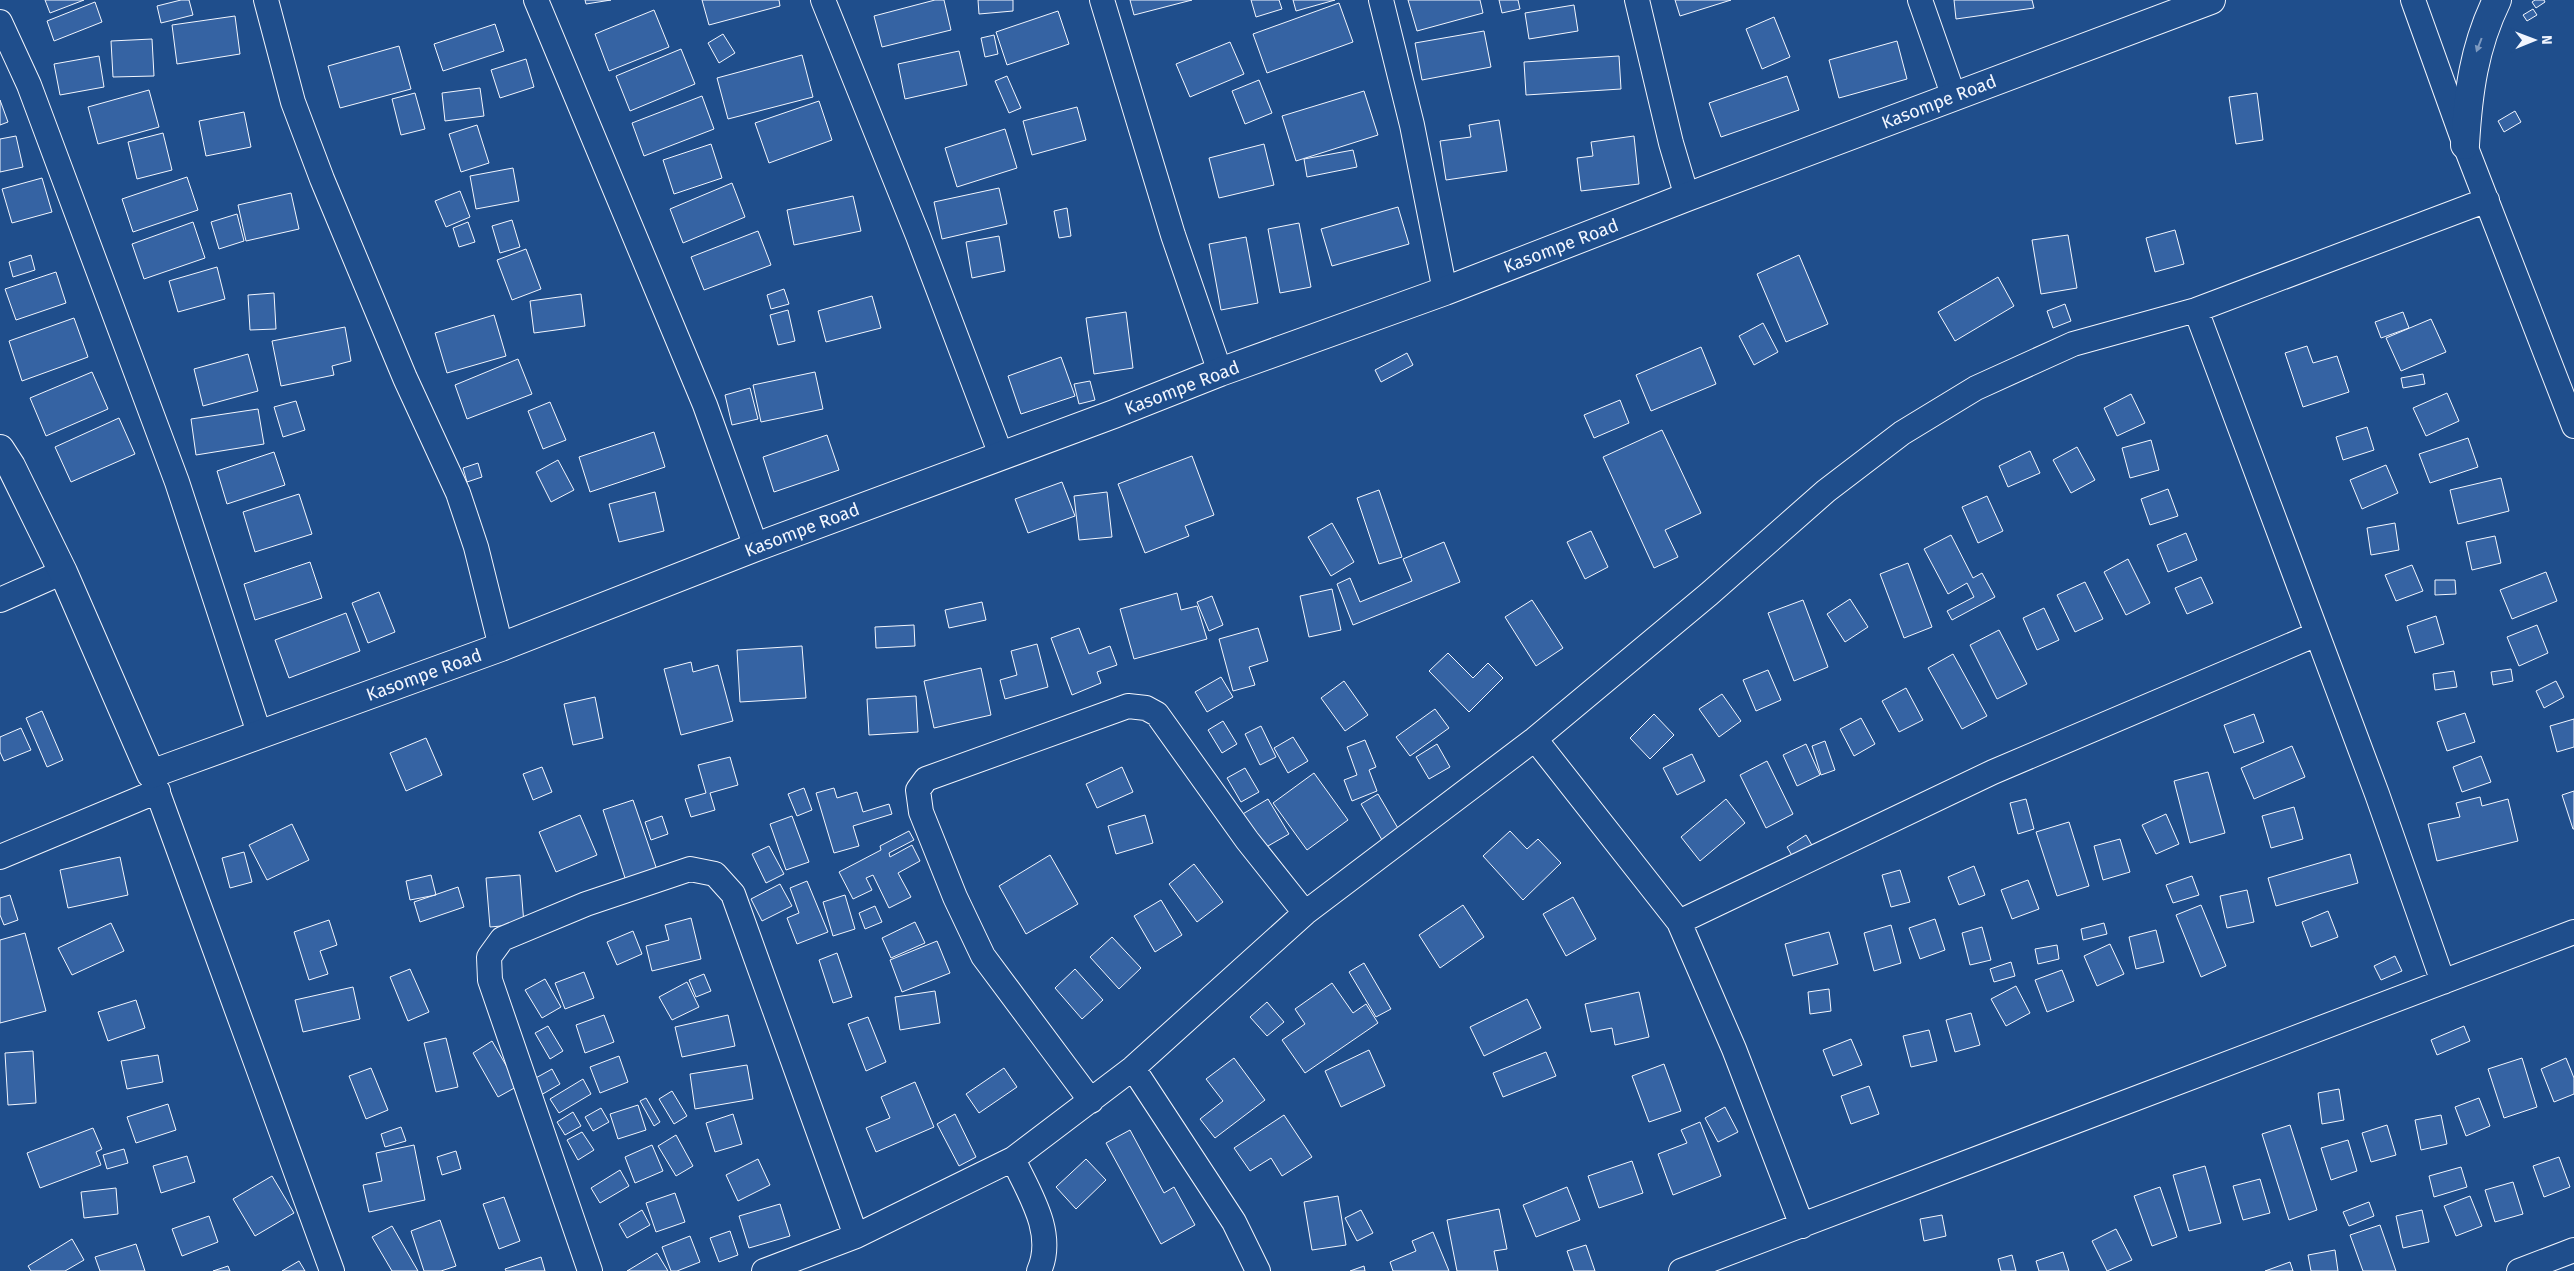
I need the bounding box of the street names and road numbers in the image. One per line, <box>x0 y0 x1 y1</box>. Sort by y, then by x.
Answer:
street label: Kasompe Road <box>1878 70 2000 134</box>
street label: Kasompe Road <box>1500 214 1622 278</box>
street label: Kasompe Road <box>1121 356 1243 420</box>
street label: Kasompe Road <box>741 498 863 562</box>
street label: Kasompe Road <box>363 644 485 706</box>

